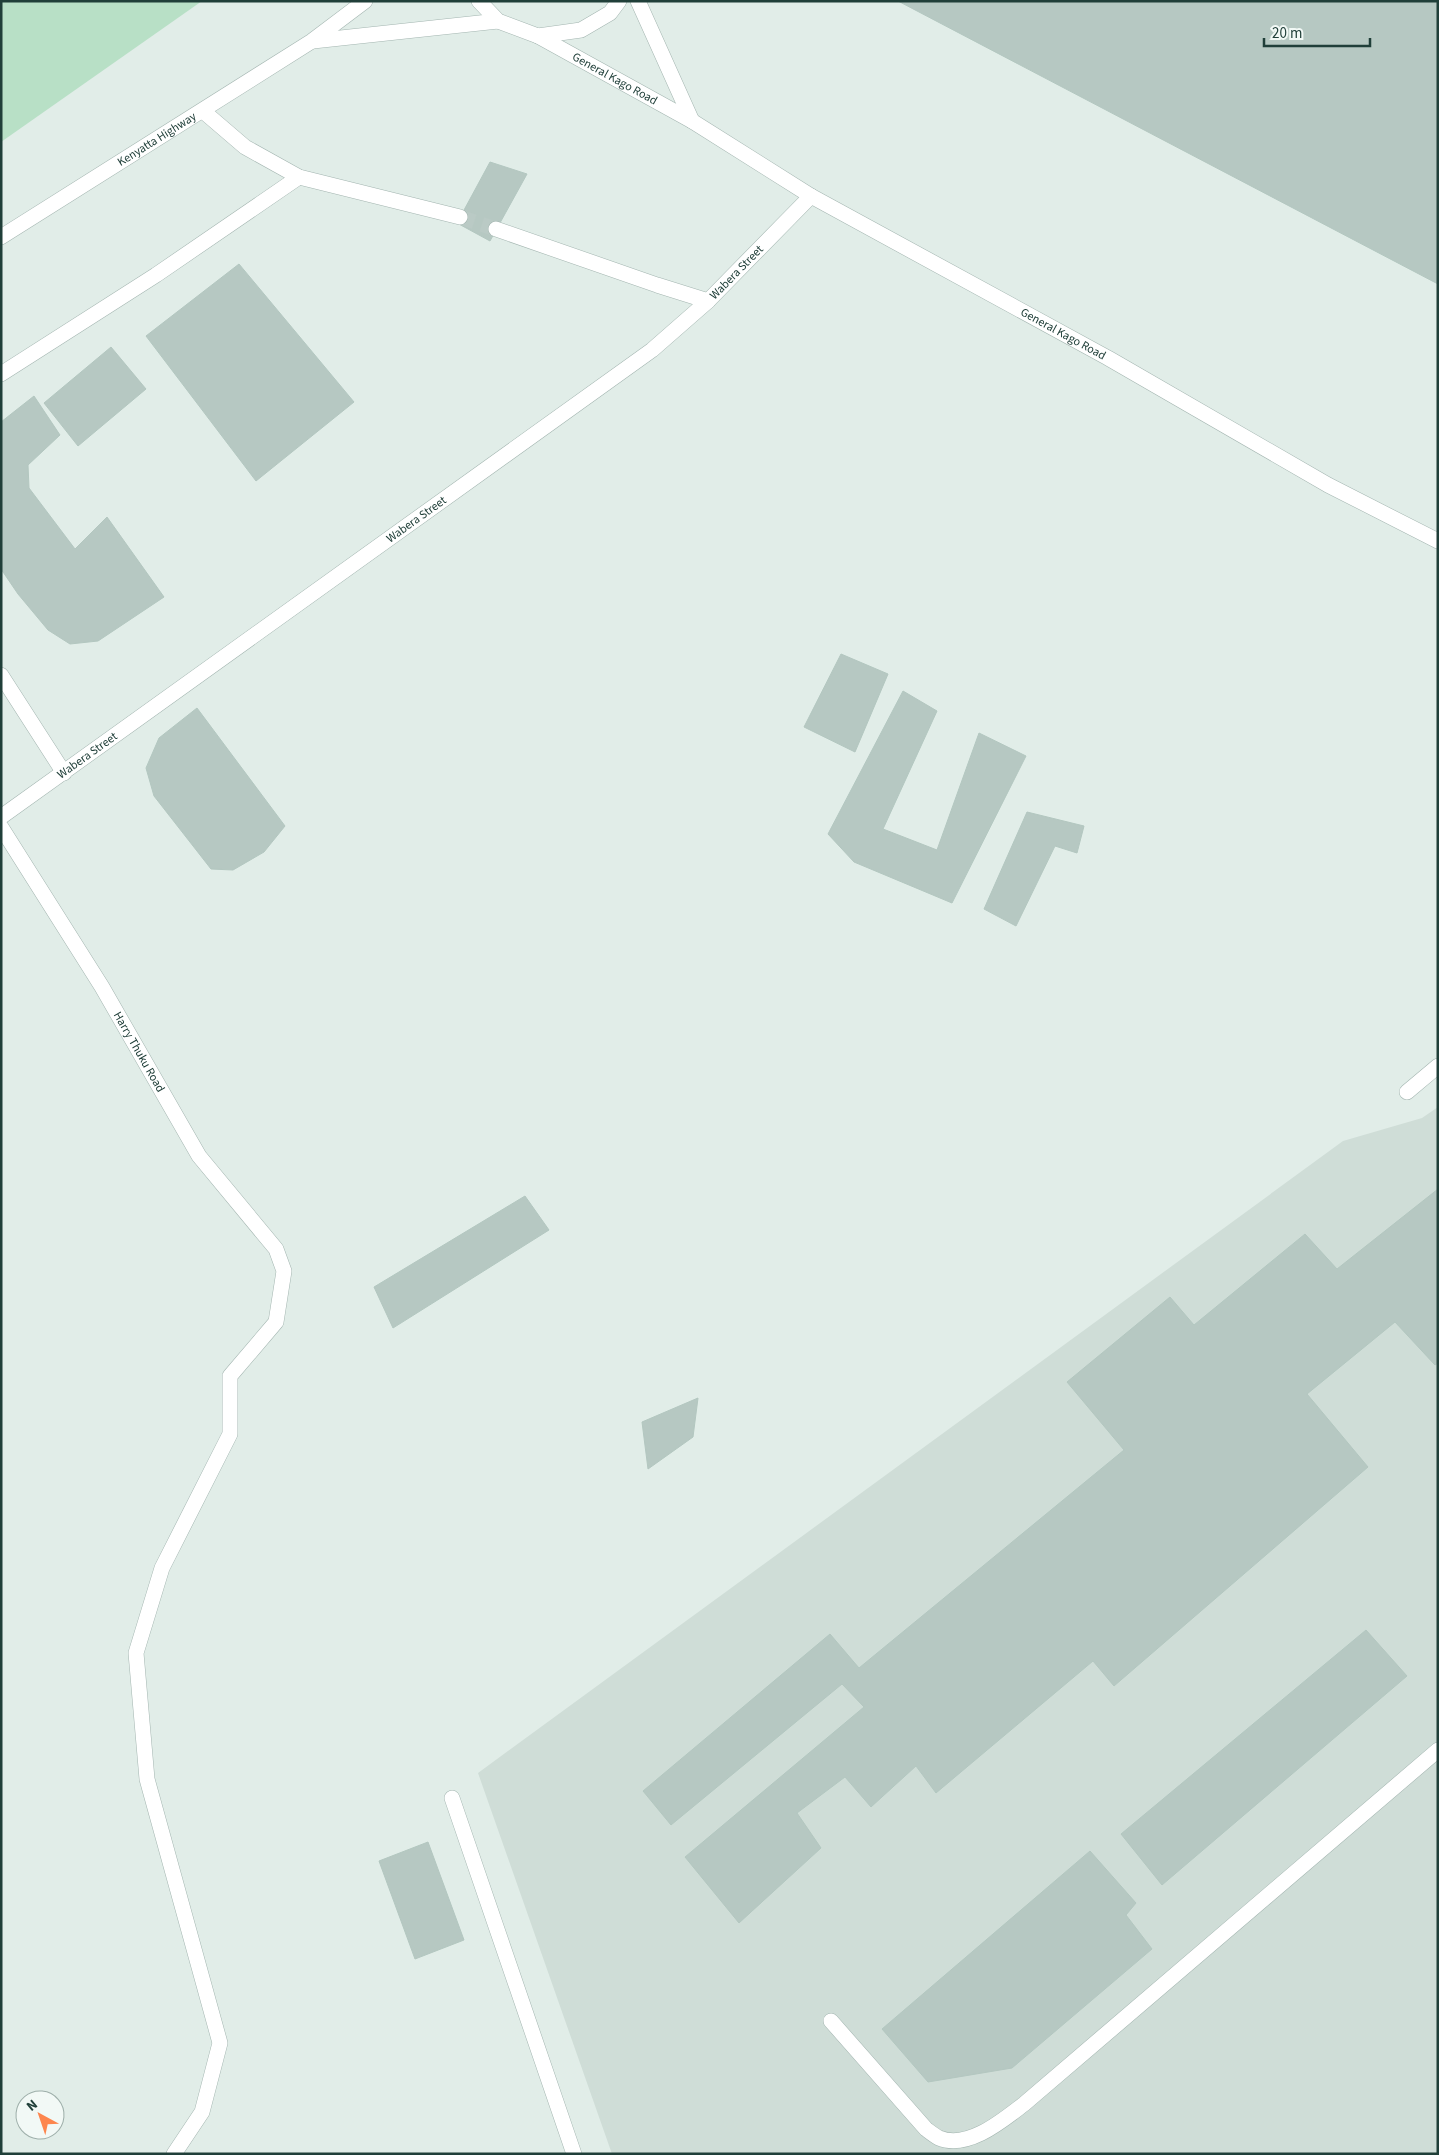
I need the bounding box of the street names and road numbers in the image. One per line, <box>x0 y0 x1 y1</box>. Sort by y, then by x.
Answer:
street label: General Kago Road <box>569 48 661 109</box>
street label: Kenyatta Highway <box>114 107 200 170</box>
street label: Wabera Street <box>706 241 767 303</box>
street label: General Kago Road <box>1018 303 1109 364</box>
street label: Wabera Street <box>383 492 450 547</box>
street label: Wabera Street <box>54 728 121 783</box>
street label: Harry Thuku Road <box>109 1008 169 1095</box>

